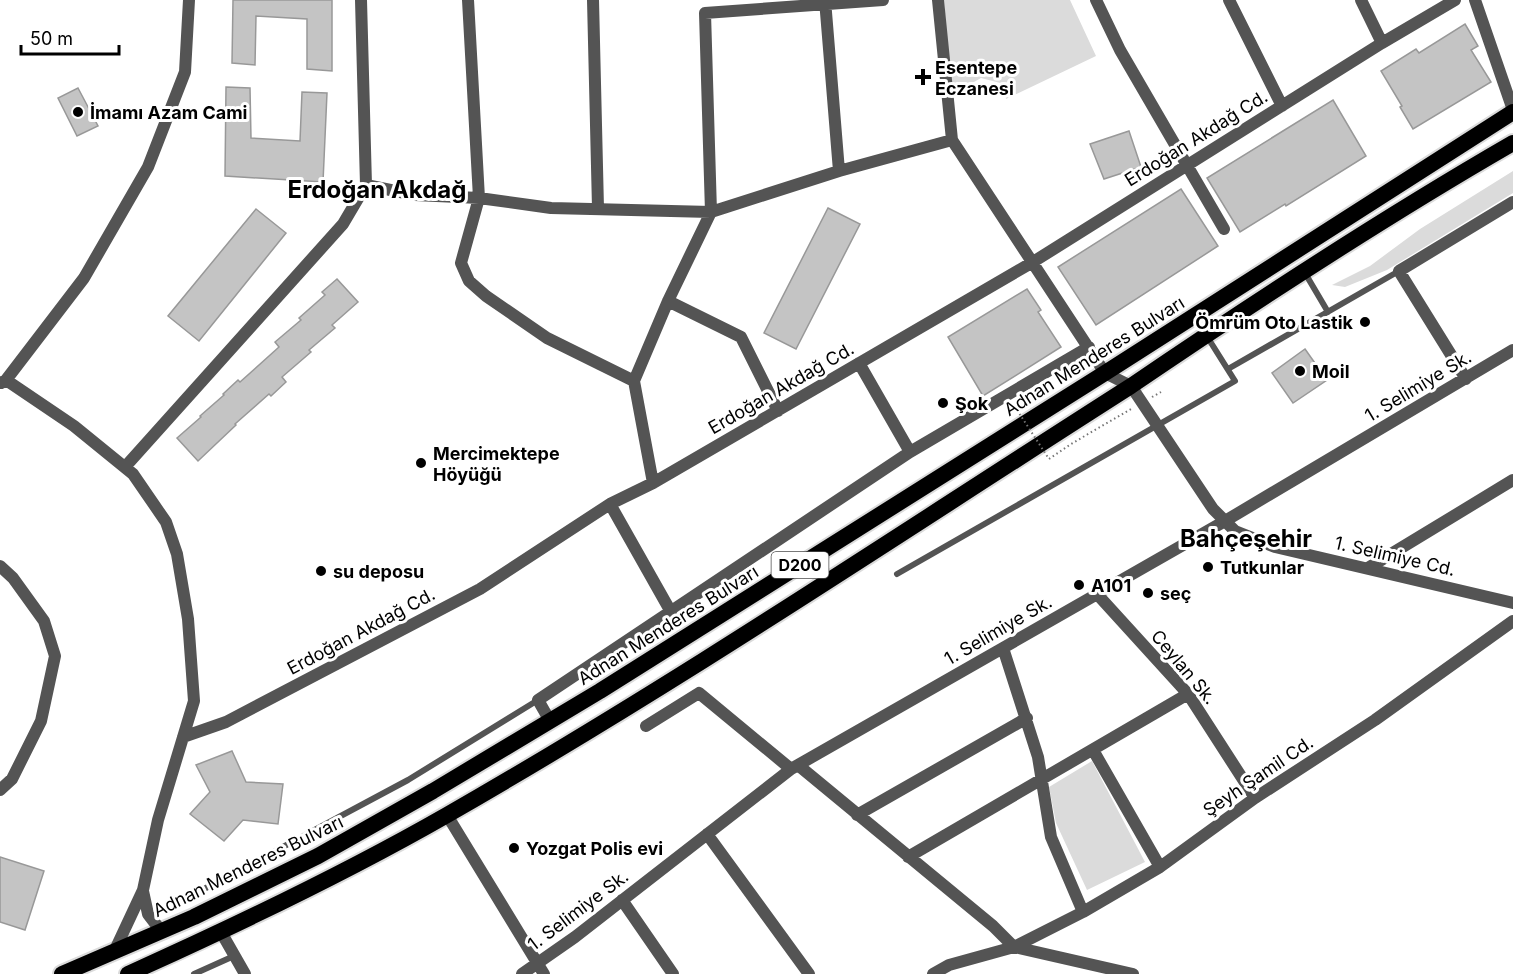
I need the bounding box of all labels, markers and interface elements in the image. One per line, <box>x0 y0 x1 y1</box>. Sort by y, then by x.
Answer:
scale bar <box>21 18 118 56</box>
text: 50 m <box>30 28 73 49</box>
place label: Esentepe Eczanesi <box>935 57 1017 99</box>
marker: Esentepe Eczanesi <box>916 70 930 84</box>
street label: Erdoğan Akdağ Cd. <box>1121 86 1271 190</box>
place label: İmamı Azam Cami <box>90 102 247 123</box>
marker: İmamı Azam Cami <box>71 105 85 119</box>
district label: Erdoğan Akdağ <box>288 175 466 204</box>
street label: Adnan Menderes Bulvarı <box>1000 292 1188 420</box>
place label: Ömrüm Oto Lastik <box>1195 312 1354 333</box>
marker: Ömrüm Oto Lastik <box>1358 315 1372 329</box>
street label: Erdoğan Akdağ Cd. <box>705 338 857 438</box>
street label: 1. Selimiye Sk. <box>1361 346 1475 426</box>
place label: Moil <box>1312 361 1350 382</box>
marker: Moil <box>1293 364 1307 378</box>
place label: Şok <box>955 393 989 414</box>
marker: Şok <box>936 396 950 410</box>
place label: Mercimektepe Höyüğü <box>433 443 560 485</box>
marker: Mercimektepe Höyüğü <box>414 456 428 470</box>
district label: Bahçeşehir <box>1180 524 1312 553</box>
street label: 1. Selimiye Cd. <box>1333 532 1457 580</box>
road number: D200 <box>772 552 828 578</box>
place label: Tutkunlar <box>1220 557 1304 578</box>
marker: Tutkunlar <box>1201 560 1215 574</box>
place label: su deposu <box>333 561 424 582</box>
street label: Adnan Menderes Bulvarı <box>574 561 762 689</box>
marker: su deposu <box>314 564 328 578</box>
place label: A101 <box>1091 575 1131 596</box>
marker: A101 <box>1072 578 1086 592</box>
street label: Erdoğan Akdağ Cd. <box>283 583 439 679</box>
place label: seç <box>1160 583 1191 604</box>
marker: seç <box>1141 586 1155 600</box>
street label: 1. Selimiye Sk. <box>941 591 1055 669</box>
street label: Ceylan Sk. <box>1147 626 1221 708</box>
street label: Şeyh Şamil Cd. <box>1199 731 1317 821</box>
street label: Adnan Menderes Bulvarı <box>150 811 346 921</box>
place label: Yozgat Polis evi <box>526 838 663 859</box>
marker: Yozgat Polis evi <box>507 841 521 855</box>
street label: 1. Selimiye Sk. <box>524 865 632 955</box>

